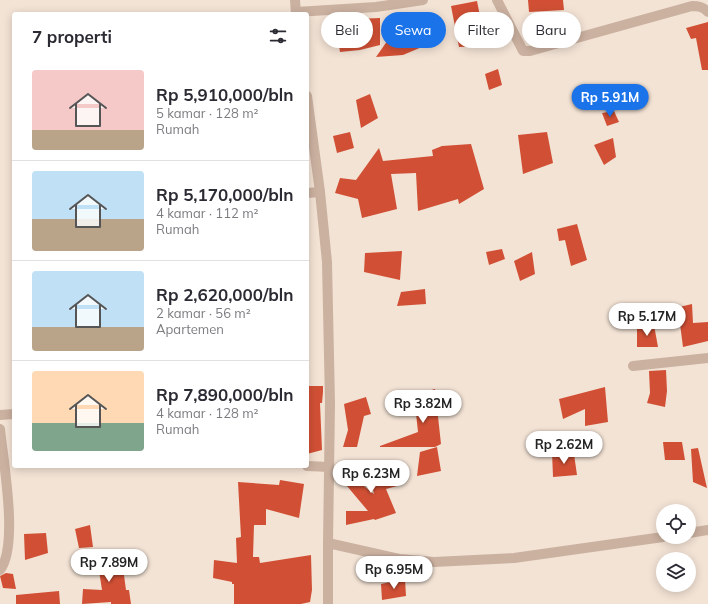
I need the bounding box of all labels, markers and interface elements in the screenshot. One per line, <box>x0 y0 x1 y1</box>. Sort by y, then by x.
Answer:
chip: Beli <box>321 12 373 48</box>
chip: Sewa <box>381 12 446 48</box>
chip: Filter <box>454 12 514 48</box>
chip: Baru <box>522 12 581 48</box>
icon: filters <box>267 25 289 47</box>
text: 7 properti <box>32 26 112 47</box>
text: Rp 5,910,000/bln <box>156 84 294 105</box>
pin: Rp 5.91M <box>569 84 651 118</box>
icon: home <box>64 86 112 134</box>
text: Rp 5.91M <box>581 89 639 105</box>
text: 5 kamar · 128 m² <box>156 105 259 121</box>
text: Rumah <box>156 121 199 137</box>
text: Rp 5,170,000/bln <box>156 184 294 205</box>
icon: home <box>64 187 112 235</box>
text: 4 kamar · 112 m² <box>156 205 259 221</box>
text: Rumah <box>156 221 199 237</box>
text: Rp 2,620,000/bln <box>156 284 294 305</box>
icon: home <box>64 287 112 335</box>
pin: Rp 5.17M <box>606 303 688 337</box>
text: 2 kamar · 56 m² <box>156 305 251 321</box>
text: Rp 5.17M <box>618 308 676 324</box>
text: Apartemen <box>156 321 224 337</box>
text: Rp 7,890,000/bln <box>156 384 294 405</box>
icon: home <box>64 387 112 435</box>
pin: Rp 3.82M <box>382 390 464 424</box>
text: Rp 3.82M <box>394 395 452 411</box>
text: 4 kamar · 128 m² <box>156 405 259 421</box>
text: Rumah <box>156 421 199 437</box>
pin: Rp 2.62M <box>523 431 605 465</box>
text: Rp 2.62M <box>535 436 593 452</box>
pin: Rp 6.23M <box>330 460 412 494</box>
text: Rp 6.23M <box>342 465 400 481</box>
map controls <box>656 504 696 592</box>
button: locate <box>656 504 696 544</box>
pin: Rp 7.89M <box>68 549 150 583</box>
button: layers <box>656 552 696 592</box>
text: Rp 7.89M <box>80 554 138 570</box>
pin: Rp 6.95M <box>353 556 435 590</box>
text: Rp 6.95M <box>365 561 423 577</box>

